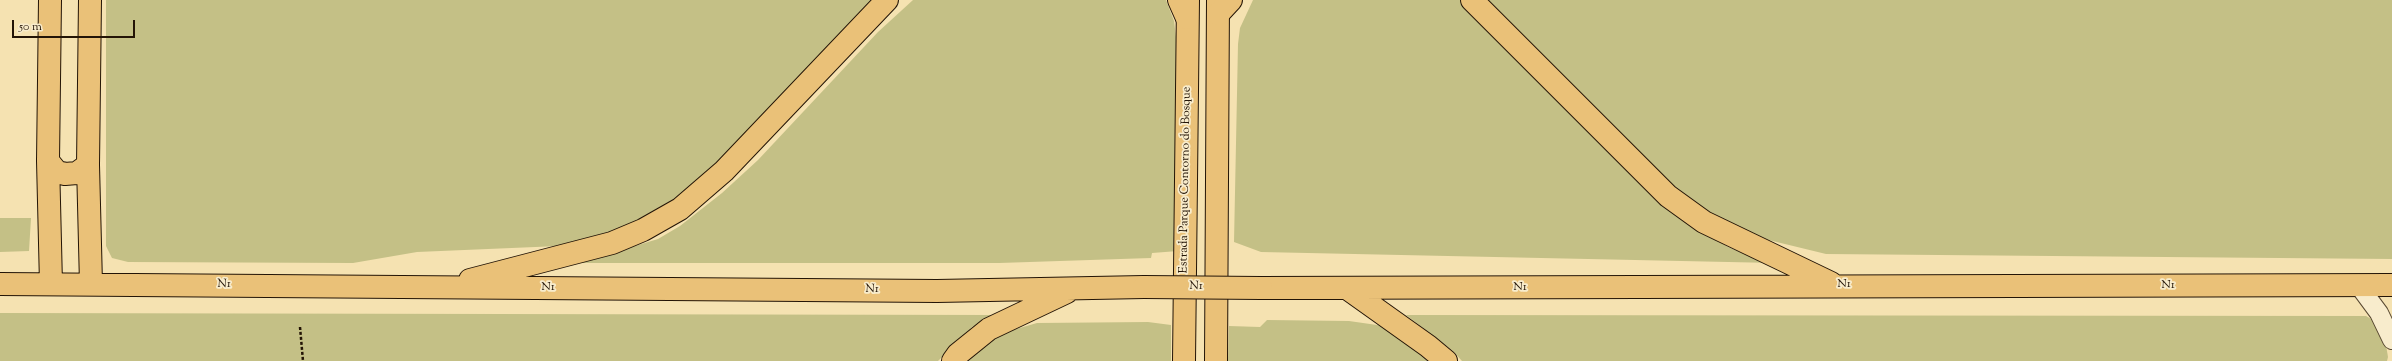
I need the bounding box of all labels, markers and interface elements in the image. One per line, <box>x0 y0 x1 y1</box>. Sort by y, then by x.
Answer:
scale bar <box>14 12 137 38</box>
text: 50 m <box>19 18 42 36</box>
street label: Estrada Parque Contorno do Bosque <box>1177 87 1195 273</box>
street label: N1 <box>217 278 231 292</box>
street label: N1 <box>1837 278 1851 292</box>
street label: N1 <box>2161 279 2175 293</box>
street label: N1 <box>1189 280 1203 294</box>
street label: N1 <box>541 281 555 295</box>
street label: N1 <box>1513 281 1527 295</box>
street label: N1 <box>865 283 879 297</box>

